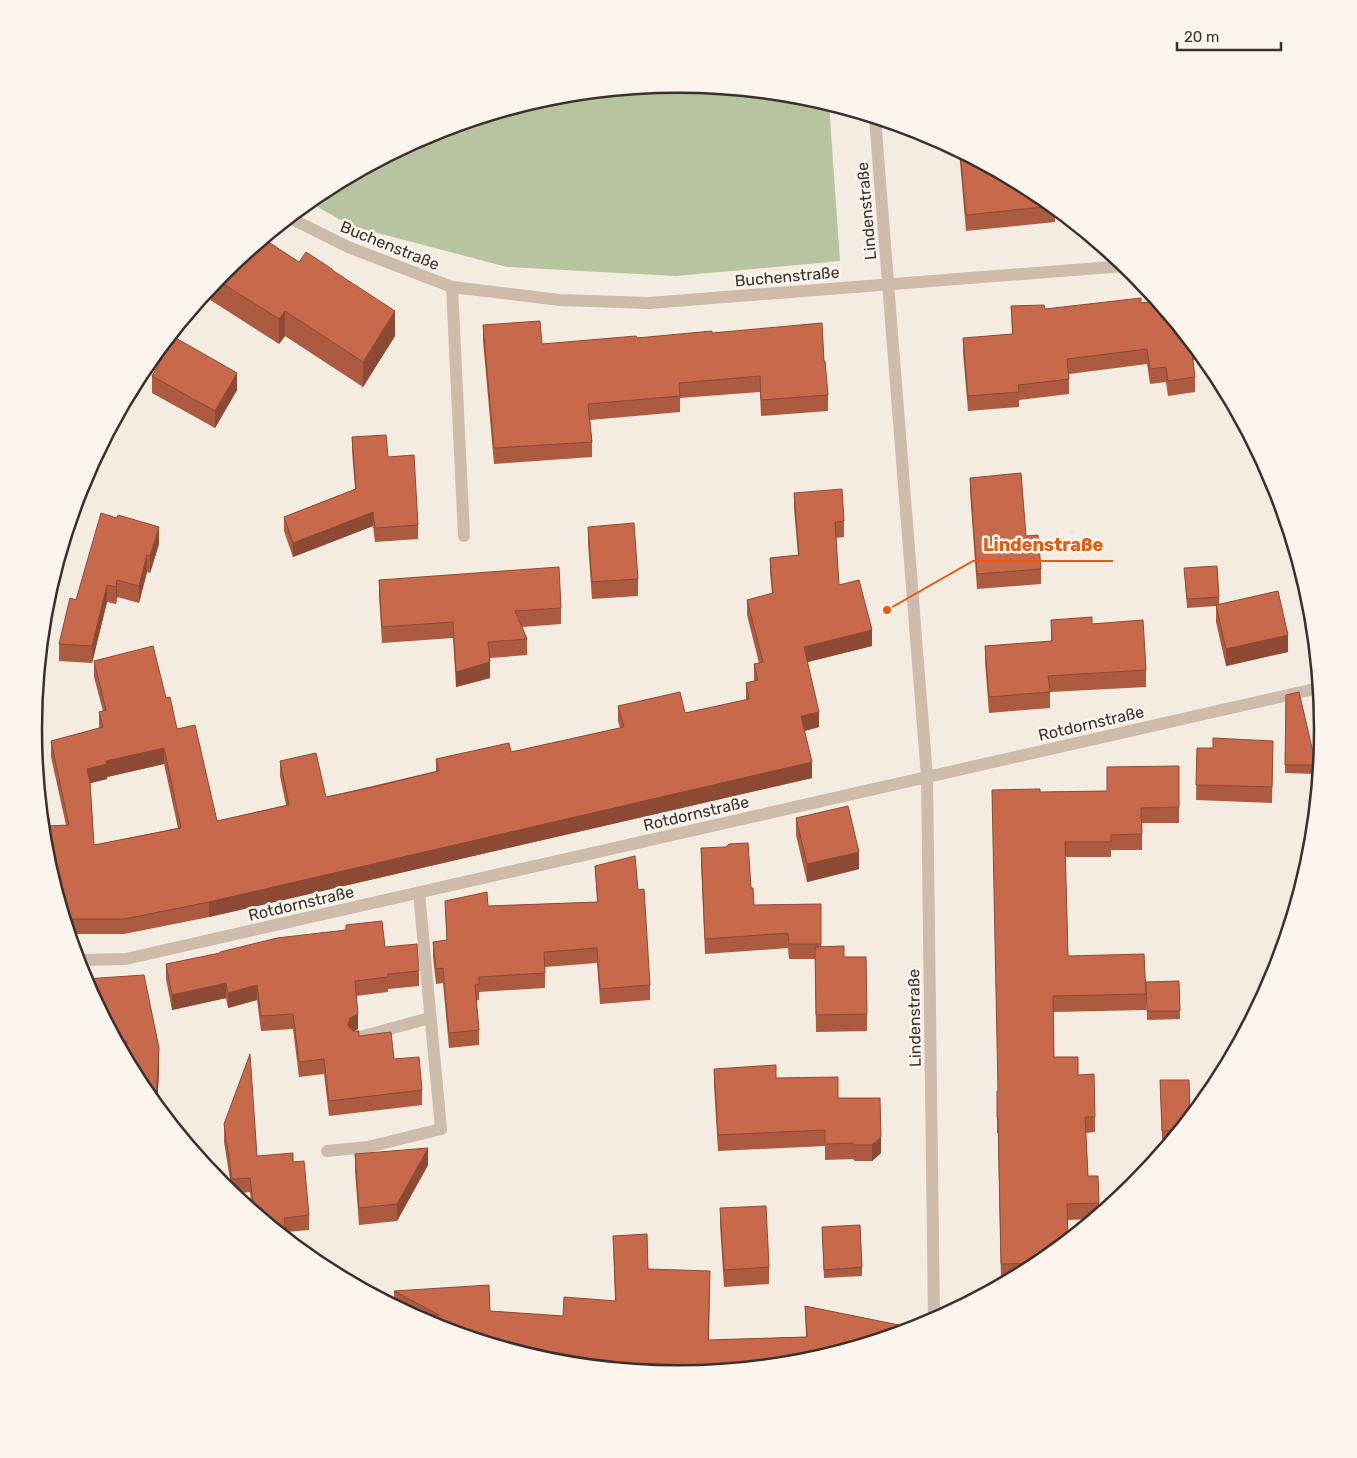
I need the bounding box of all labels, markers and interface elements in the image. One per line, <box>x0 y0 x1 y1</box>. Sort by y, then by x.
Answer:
scale bar <box>1177 20 1281 52</box>
text: 20 m <box>1184 28 1219 46</box>
street label: Lindenstraße <box>853 161 880 261</box>
street label: Buchenstraße <box>338 217 442 274</box>
street label: Buchenstraße <box>734 262 840 291</box>
callout: Lindenstraße <box>973 528 1113 561</box>
text: Lindenstraße <box>983 534 1103 556</box>
street label: Rotdornstraße <box>1036 702 1146 745</box>
street label: Rotdornstraße <box>641 792 751 835</box>
street label: Rotdornstraße <box>246 882 356 925</box>
street label: Lindenstraße <box>904 969 925 1067</box>

